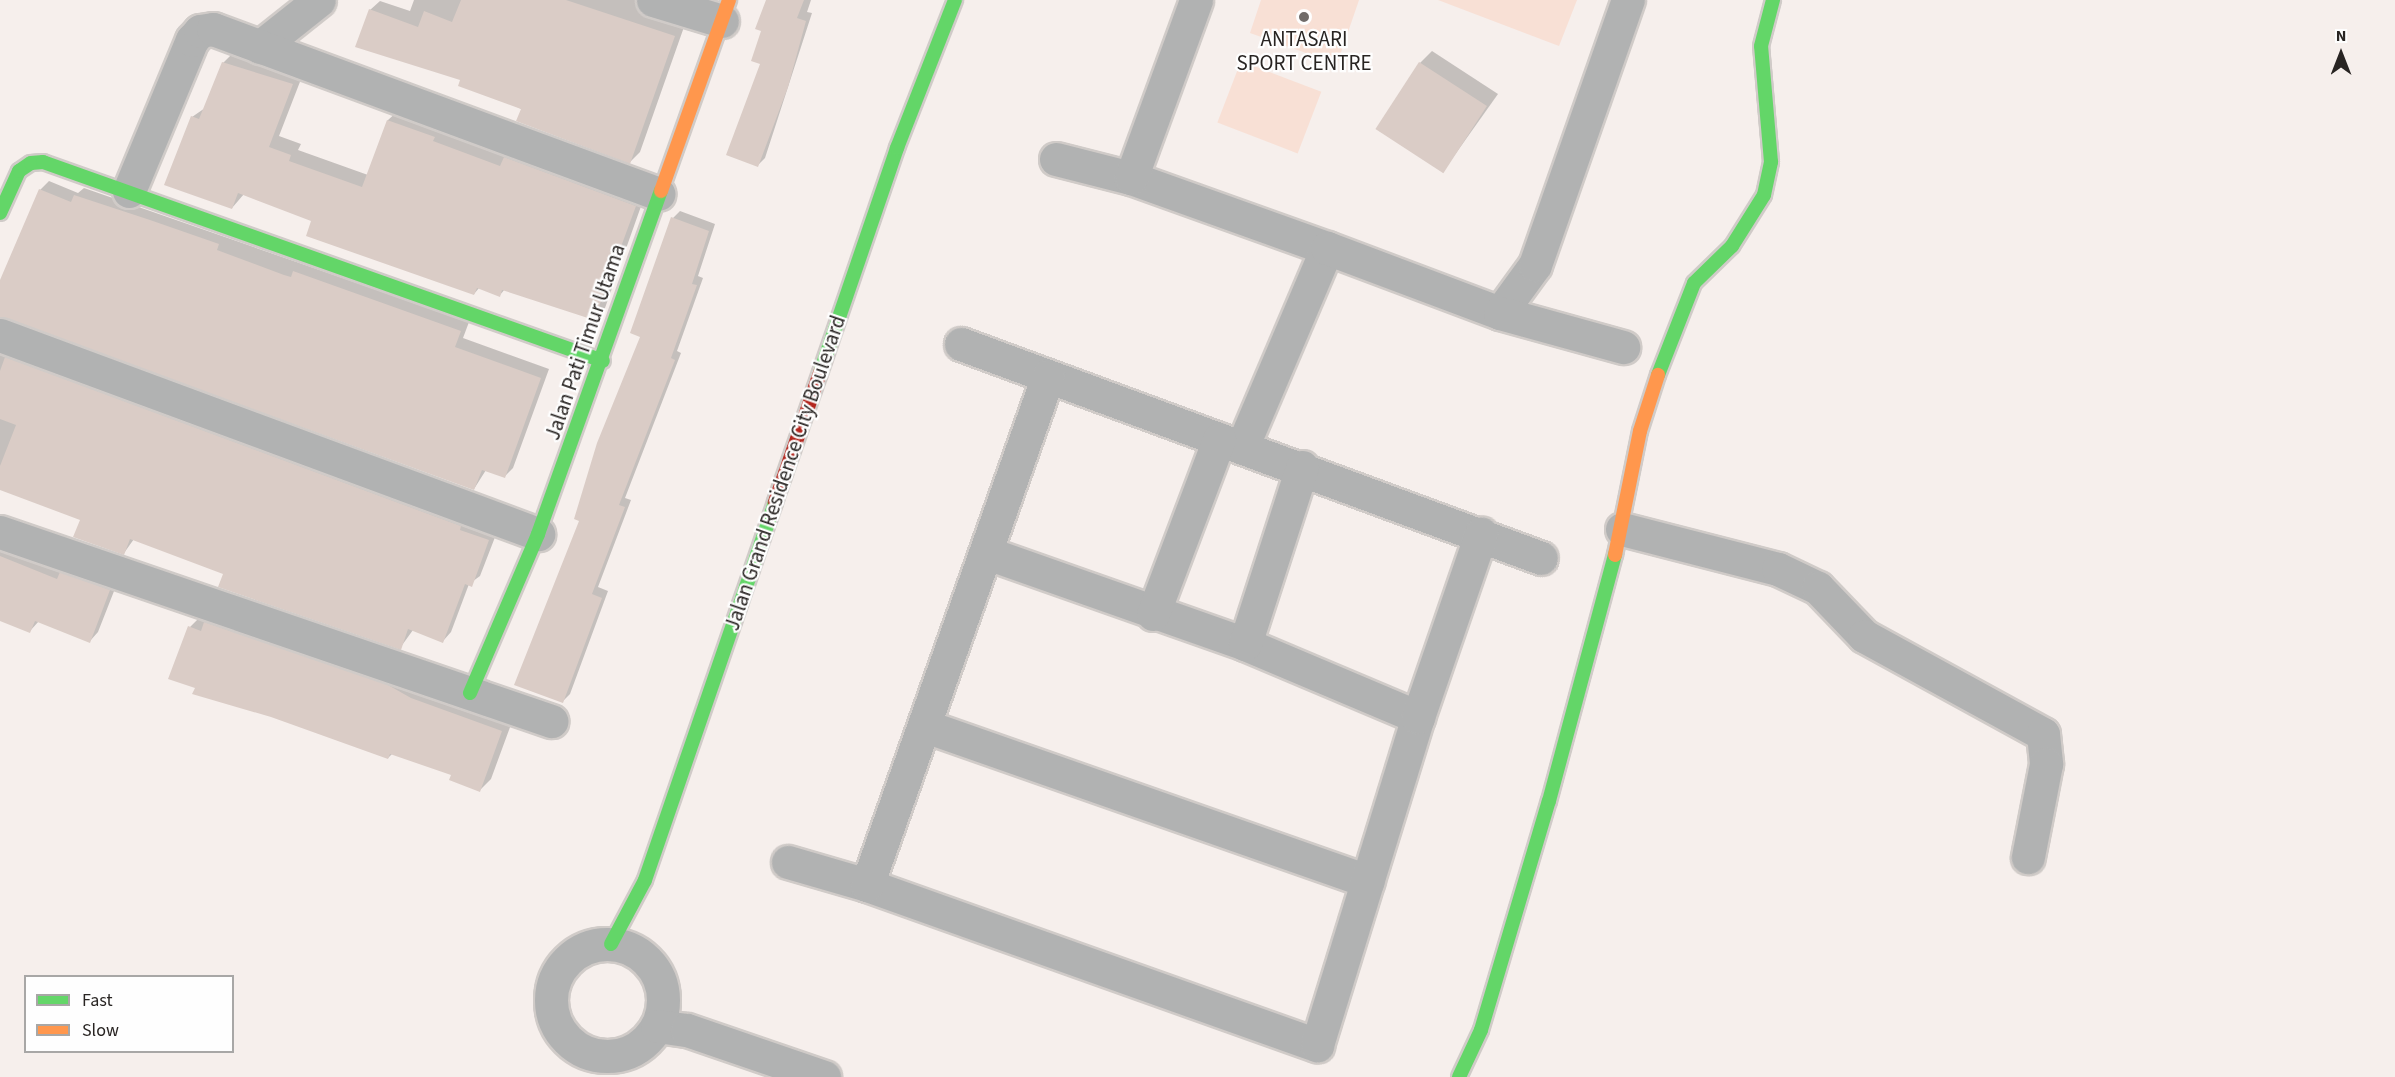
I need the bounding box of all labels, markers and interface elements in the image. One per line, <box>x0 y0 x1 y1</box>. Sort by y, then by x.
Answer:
marker: ANTASARI SPORT CENTRE <box>1297 10 1311 24</box>
north arrow <box>2311 24 2371 84</box>
text: N <box>2336 25 2346 47</box>
place label: ANTASARI SPORT CENTRE <box>1236 26 1372 76</box>
street label: Jalan Pati Timur Utama <box>540 241 630 443</box>
street label: Jalan Grand Residence City Boulevard <box>719 312 851 634</box>
legend <box>24 975 234 1053</box>
text: Fast <box>82 988 113 1013</box>
text: Slow <box>82 1018 119 1043</box>

